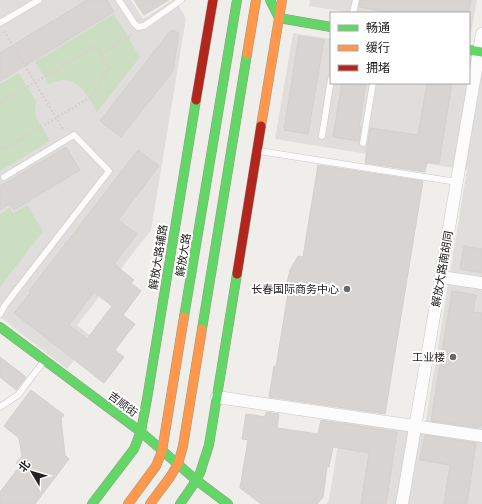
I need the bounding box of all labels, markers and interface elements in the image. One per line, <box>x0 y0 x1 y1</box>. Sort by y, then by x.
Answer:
legend <box>330 12 470 84</box>
text: 畅通 <box>366 20 390 37</box>
text: 缓行 <box>366 40 390 57</box>
text: 拥堵 <box>366 60 390 77</box>
street label: 解放大路辅路 <box>146 223 171 291</box>
street label: 解放大路南胡同 <box>428 230 457 308</box>
street label: 解放大路 <box>173 232 194 278</box>
place label: 长春国际商务中心 <box>251 282 339 297</box>
marker: 长春国际商务中心 <box>342 284 352 294</box>
place label: 工业楼 <box>412 350 445 365</box>
marker: 工业楼 <box>448 352 458 362</box>
street label: 吉顺街 <box>105 388 140 420</box>
north arrow <box>12 452 52 492</box>
text: 北 <box>15 457 34 475</box>

